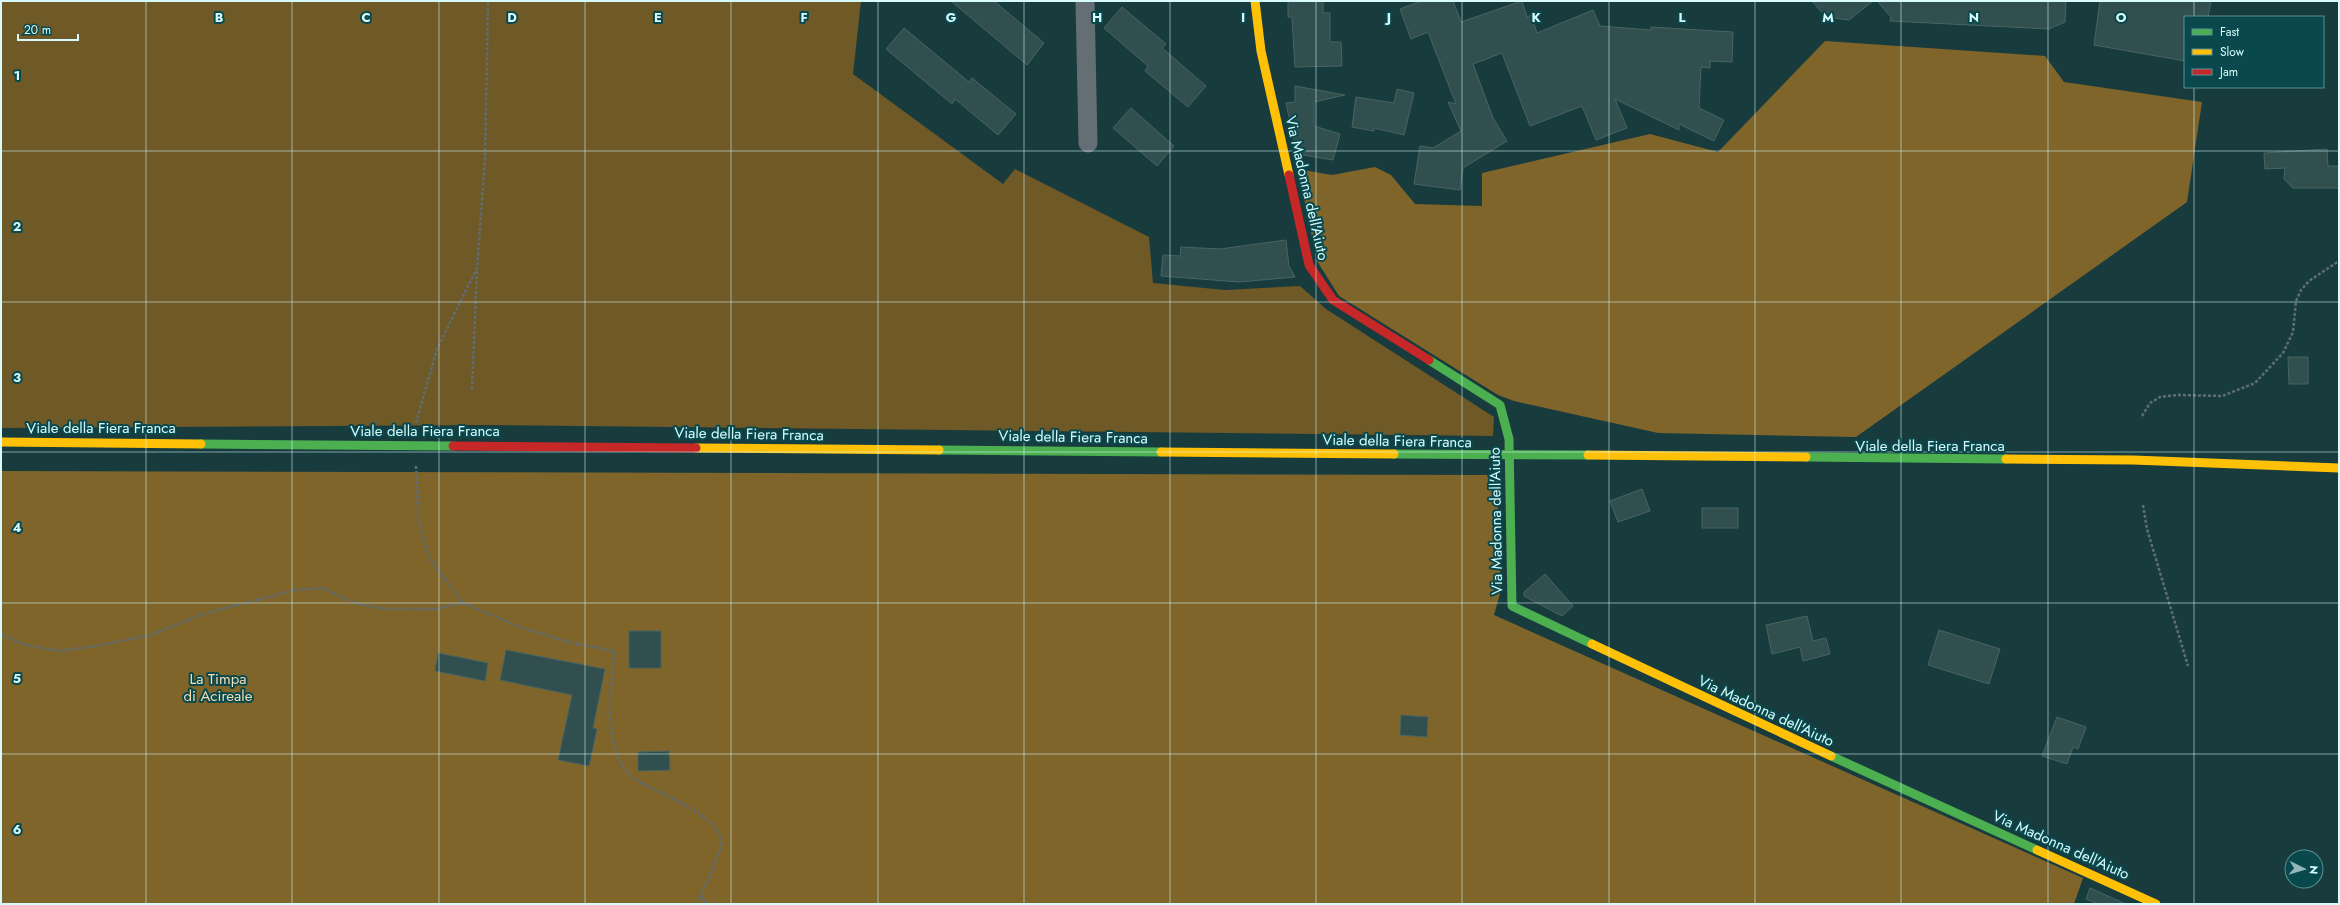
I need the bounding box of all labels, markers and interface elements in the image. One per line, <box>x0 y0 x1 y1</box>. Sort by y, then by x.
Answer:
text: B <box>215 8 224 27</box>
text: C <box>361 8 371 27</box>
text: D <box>507 8 517 27</box>
text: E <box>654 8 662 27</box>
text: F <box>800 8 808 27</box>
text: G <box>946 8 957 27</box>
text: H <box>1092 8 1102 27</box>
text: I <box>1241 8 1245 27</box>
text: J <box>1384 8 1391 27</box>
text: K <box>1531 8 1541 27</box>
text: L <box>1679 8 1686 27</box>
text: M <box>1822 8 1834 27</box>
text: N <box>1969 8 1979 27</box>
text: O <box>2116 8 2127 27</box>
scale bar <box>18 16 78 42</box>
legend <box>2184 16 2324 88</box>
text: 20 m <box>24 21 51 39</box>
text: Fast <box>2220 23 2239 41</box>
text: Slow <box>2220 43 2245 61</box>
text: Jam <box>2218 63 2238 81</box>
text: 1 <box>14 66 20 85</box>
street label: Via Madonna dell'Aiuto <box>1280 114 1334 262</box>
text: 2 <box>13 217 21 236</box>
text: 3 <box>13 368 21 387</box>
street label: Viale della Fiera Franca <box>26 417 176 439</box>
street label: Viale della Fiera Franca <box>350 420 500 442</box>
street label: Viale della Fiera Franca <box>674 422 824 446</box>
street label: Viale della Fiera Franca <box>998 425 1148 449</box>
street label: Viale della Fiera Franca <box>1322 429 1472 453</box>
street label: Viale della Fiera Franca <box>1855 435 2005 457</box>
street label: Via Madonna dell'Aiuto <box>1484 447 1508 595</box>
text: 4 <box>12 518 22 537</box>
park label: La Timpa di Acireale <box>184 668 253 707</box>
text: 5 <box>13 669 21 688</box>
street label: Via Madonna dell'Aiuto <box>1694 670 1838 752</box>
street label: Via Madonna dell'Aiuto <box>1989 805 2133 885</box>
text: 6 <box>13 820 22 839</box>
north arrow <box>2284 849 2324 889</box>
text: N <box>2306 865 2322 875</box>

